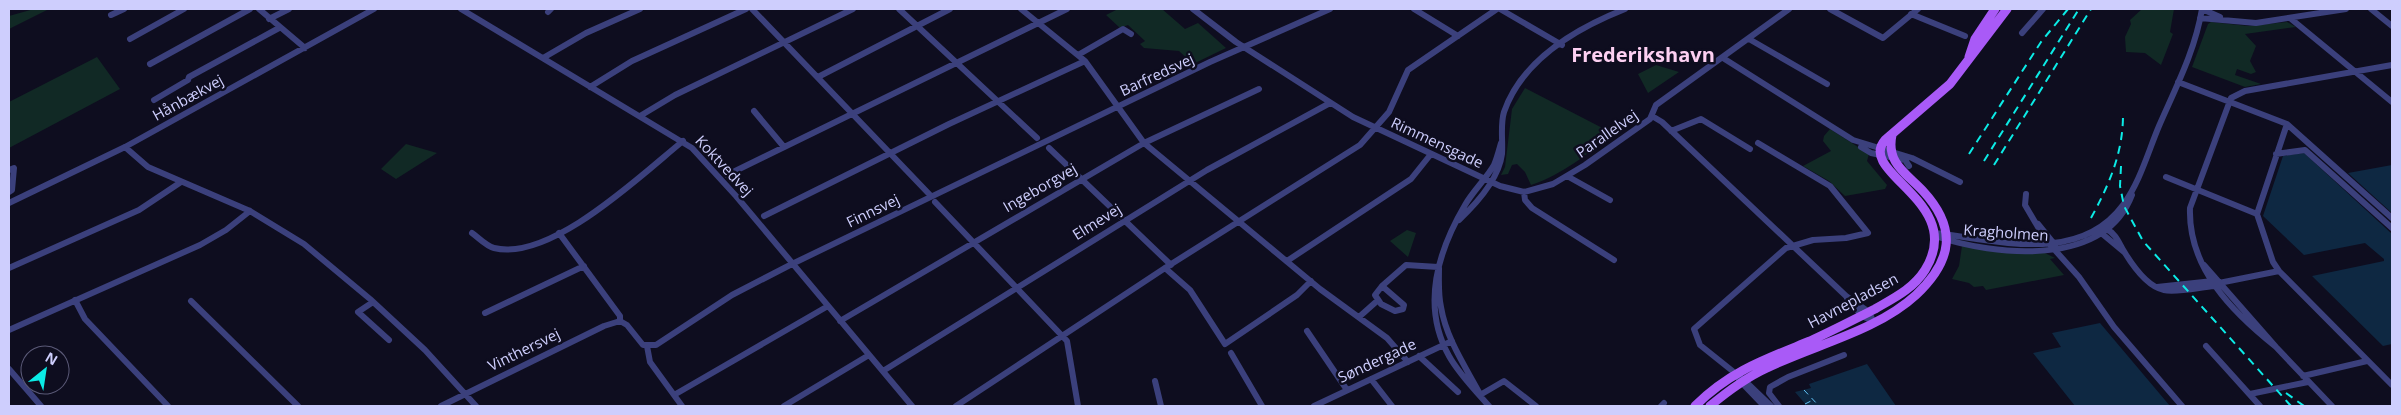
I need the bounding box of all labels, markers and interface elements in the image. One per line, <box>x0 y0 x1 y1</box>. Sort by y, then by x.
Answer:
district label: Frederikshavn <box>1571 41 1715 68</box>
street label: Barfredsvej <box>1116 48 1197 100</box>
street label: Hånbækvej <box>148 69 227 125</box>
street label: Parallelvej <box>1571 105 1641 162</box>
street label: Rimmensgade <box>1388 112 1487 172</box>
street label: Koktvedvej <box>691 131 758 200</box>
street label: Ingeborgvej <box>999 158 1080 216</box>
street label: Finnsvej <box>843 189 902 232</box>
street label: Elmevej <box>1068 198 1125 244</box>
street label: Kragholmen <box>1963 219 2049 245</box>
street label: Havnepladsen <box>1804 268 1901 332</box>
street label: Vinthersvej <box>484 323 563 375</box>
street label: Søndergade <box>1334 333 1419 387</box>
north arrow <box>20 345 70 395</box>
text: N <box>42 347 61 369</box>

